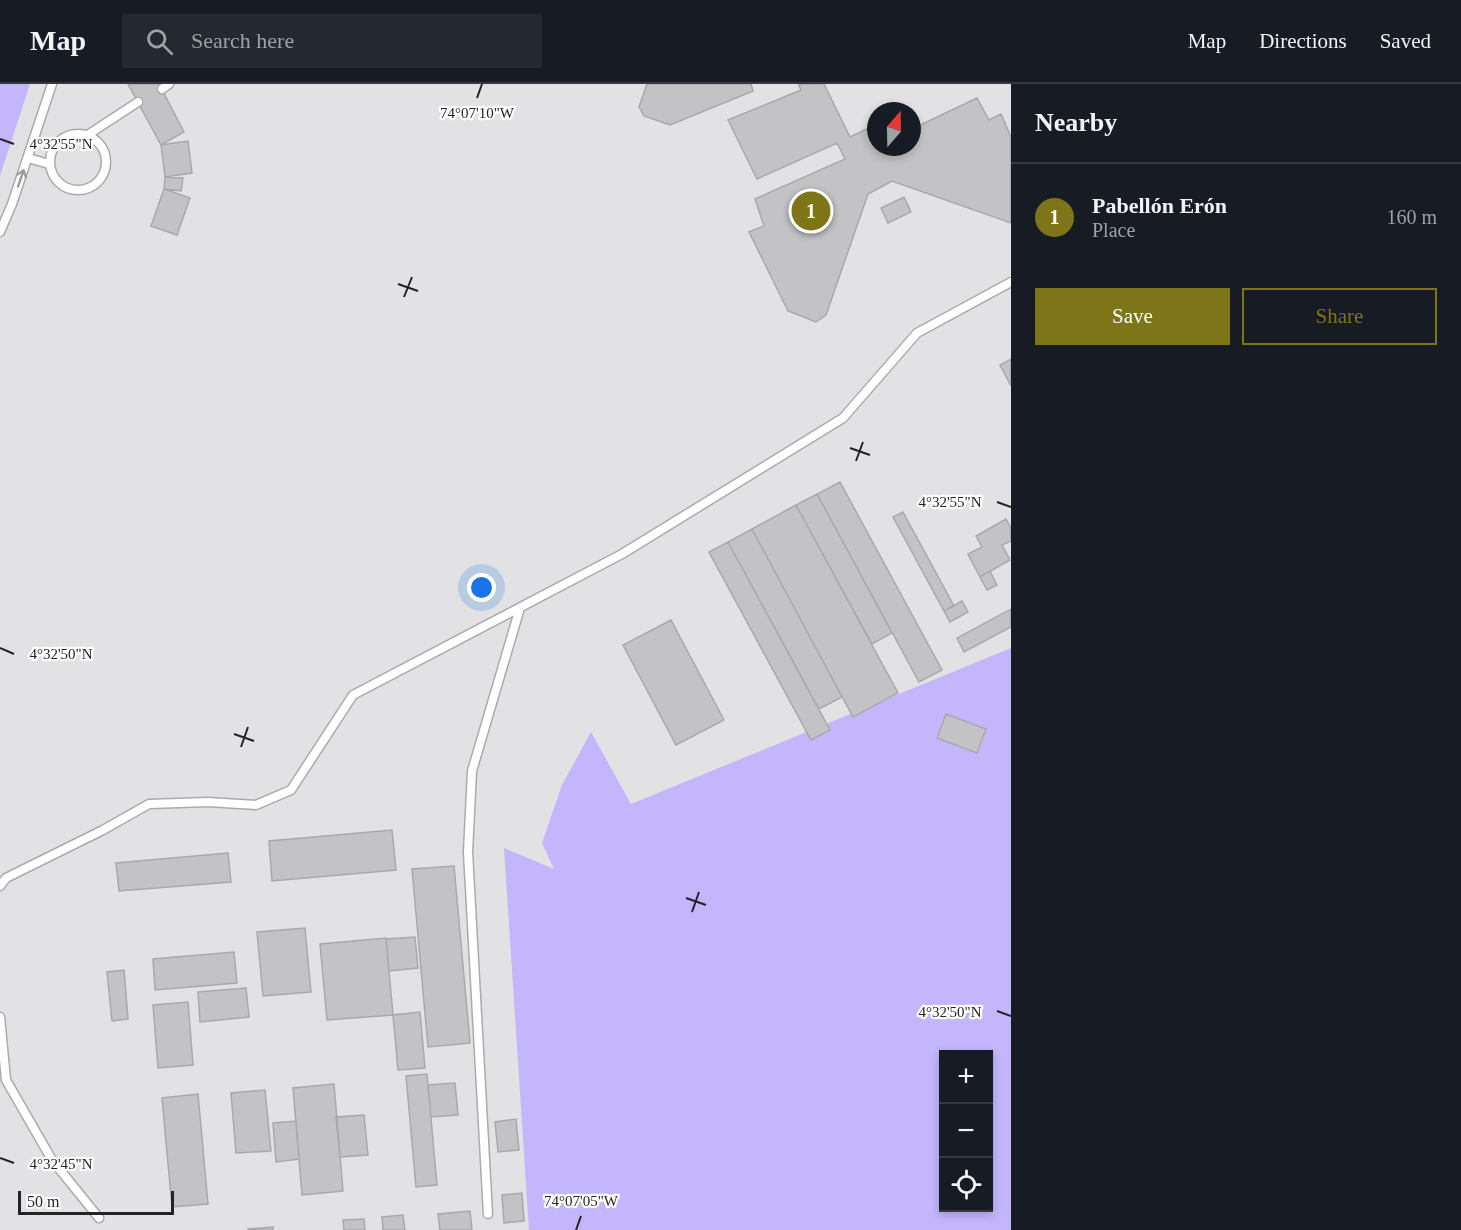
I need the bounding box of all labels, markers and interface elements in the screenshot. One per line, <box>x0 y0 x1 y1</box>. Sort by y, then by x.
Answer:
search box <box>122 14 542 68</box>
text: Map <box>30 25 86 56</box>
icon: search <box>143 25 176 58</box>
text: Search here <box>191 28 294 53</box>
text: Map <box>1188 29 1226 53</box>
text: Directions <box>1259 29 1347 53</box>
text: Saved <box>1380 29 1431 53</box>
north arrow <box>867 102 921 156</box>
text: 74°07'10"W <box>440 105 515 121</box>
text: Nearby <box>1035 108 1117 137</box>
text: 4°32'55"N <box>29 136 93 152</box>
one-way arrow <box>17 169 28 188</box>
pin: 1 <box>792 188 830 234</box>
text: Pabellón Erón <box>1092 193 1227 218</box>
text: 1 <box>1050 206 1060 228</box>
text: 160 m <box>1386 206 1437 228</box>
text: Place <box>1092 219 1135 241</box>
button: Save <box>1035 288 1230 345</box>
button: Share <box>1242 288 1437 345</box>
text: 4°32'55"N <box>918 494 982 510</box>
your location <box>467 573 496 602</box>
text: 4°32'50"N <box>29 646 93 662</box>
text: 4°32'50"N <box>918 1004 982 1020</box>
map controls <box>939 1050 993 1212</box>
button: + <box>939 1050 993 1104</box>
button: − <box>939 1104 993 1158</box>
text: 4°32'45"N <box>29 1156 93 1172</box>
button: locate <box>939 1158 993 1212</box>
scale bar <box>18 1188 174 1216</box>
text: 50 m <box>27 1193 59 1210</box>
text: 74°07'05"W <box>544 1193 619 1209</box>

